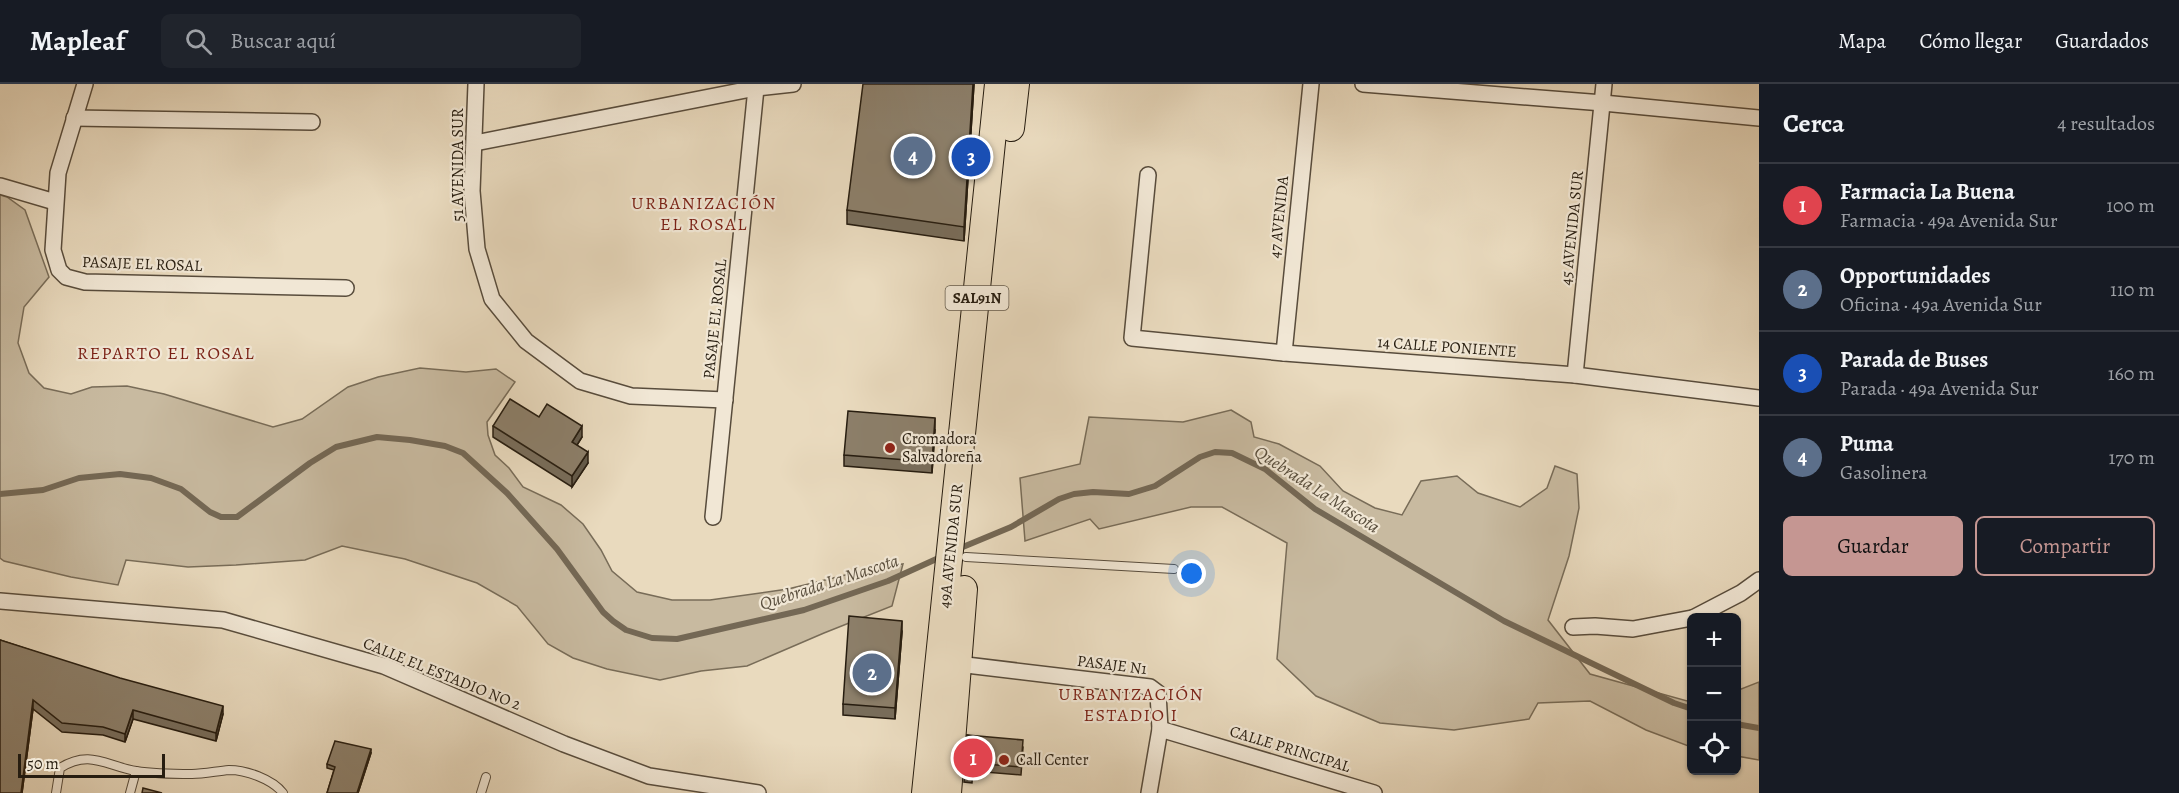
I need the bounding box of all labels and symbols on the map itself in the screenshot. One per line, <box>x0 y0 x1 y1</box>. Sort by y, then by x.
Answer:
street label: 51 AVENIDA SUR <box>447 108 469 222</box>
pin: 4 <box>894 134 932 178</box>
pin: 3 <box>952 134 990 180</box>
street label: 45 AVENIDA SUR <box>1555 169 1589 286</box>
street label: 47 AVENIDA <box>1264 174 1294 259</box>
district label: URBANIZACIÓN EL ROSAL <box>631 191 777 236</box>
street label: PASAJE EL ROSAL <box>81 251 203 277</box>
street label: PASAJE EL ROSAL <box>698 257 732 380</box>
road number: SAL91N <box>946 286 1008 310</box>
street label: 14 CALLE PONIENTE <box>1377 331 1517 363</box>
district label: REPARTO EL ROSAL <box>77 341 255 365</box>
place label: Cromadora Salvadoreña <box>902 428 983 468</box>
water label: Quebrada La Mascota <box>1250 440 1384 538</box>
marker: Cromadora Salvadoreña <box>883 441 897 455</box>
street label: 49A AVENIDA SUR <box>934 482 968 609</box>
water label: Quebrada La Mascota <box>756 548 902 616</box>
your location <box>1177 559 1206 588</box>
street label: CALLE EL ESTADIO NO 2 <box>360 632 525 716</box>
pin: 2 <box>852 650 892 696</box>
street label: PASAJE N1 <box>1076 650 1149 680</box>
district label: URBANIZACIÓN ESTADIO I <box>1058 682 1204 727</box>
street label: CALLE PRINCIPAL <box>1227 720 1354 778</box>
pin: 1 <box>954 736 992 780</box>
place label: Call Center <box>1016 749 1089 771</box>
scale bar <box>18 751 165 778</box>
marker: Call Center <box>997 753 1011 767</box>

